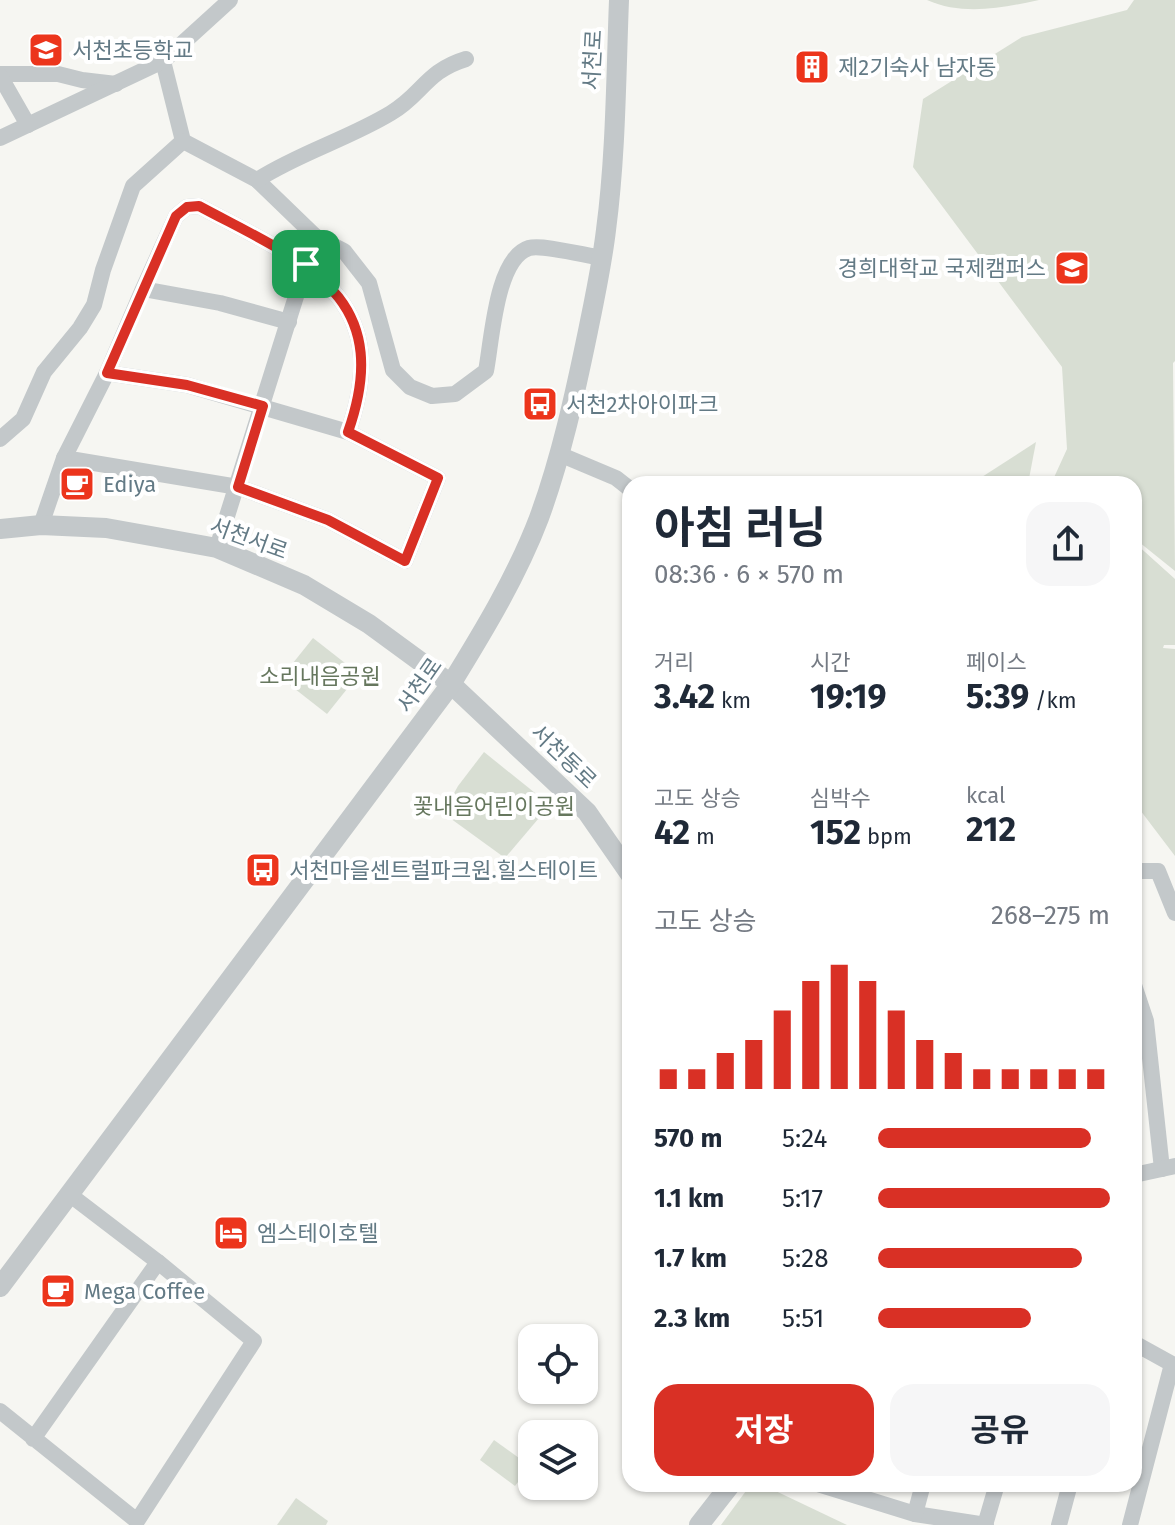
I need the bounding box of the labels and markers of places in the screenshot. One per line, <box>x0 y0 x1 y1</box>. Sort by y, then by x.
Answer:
school or university icon: 서천초등학교 <box>27 31 65 69</box>
place label: 서천초등학교 <box>72 37 193 64</box>
building icon: 제2기숙사 남자동 <box>793 48 831 86</box>
place label: 제2기숙사 남자동 <box>838 54 996 81</box>
pin <box>272 230 340 298</box>
school or university icon: 경희대학교 국제캠퍼스 <box>1053 249 1091 287</box>
place label: 경희대학교 국제캠퍼스 <box>838 255 1046 282</box>
bus stop icon: 서천2차아이파크 <box>521 385 559 423</box>
place label: 서천2차아이파크 <box>566 391 719 418</box>
cafe icon: Ediya <box>58 465 96 503</box>
place label: Ediya <box>103 471 156 498</box>
bus stop icon: 서천마을센트럴파크원.힐스테이트 <box>244 851 282 889</box>
place label: 서천마을센트럴파크원.힐스테이트 <box>289 857 598 884</box>
hotel icon: 엠스테이호텔 <box>212 1214 250 1252</box>
place label: 엠스테이호텔 <box>257 1220 378 1247</box>
cafe icon: Mega Coffee <box>39 1272 77 1310</box>
place label: Mega Coffee <box>84 1278 205 1305</box>

